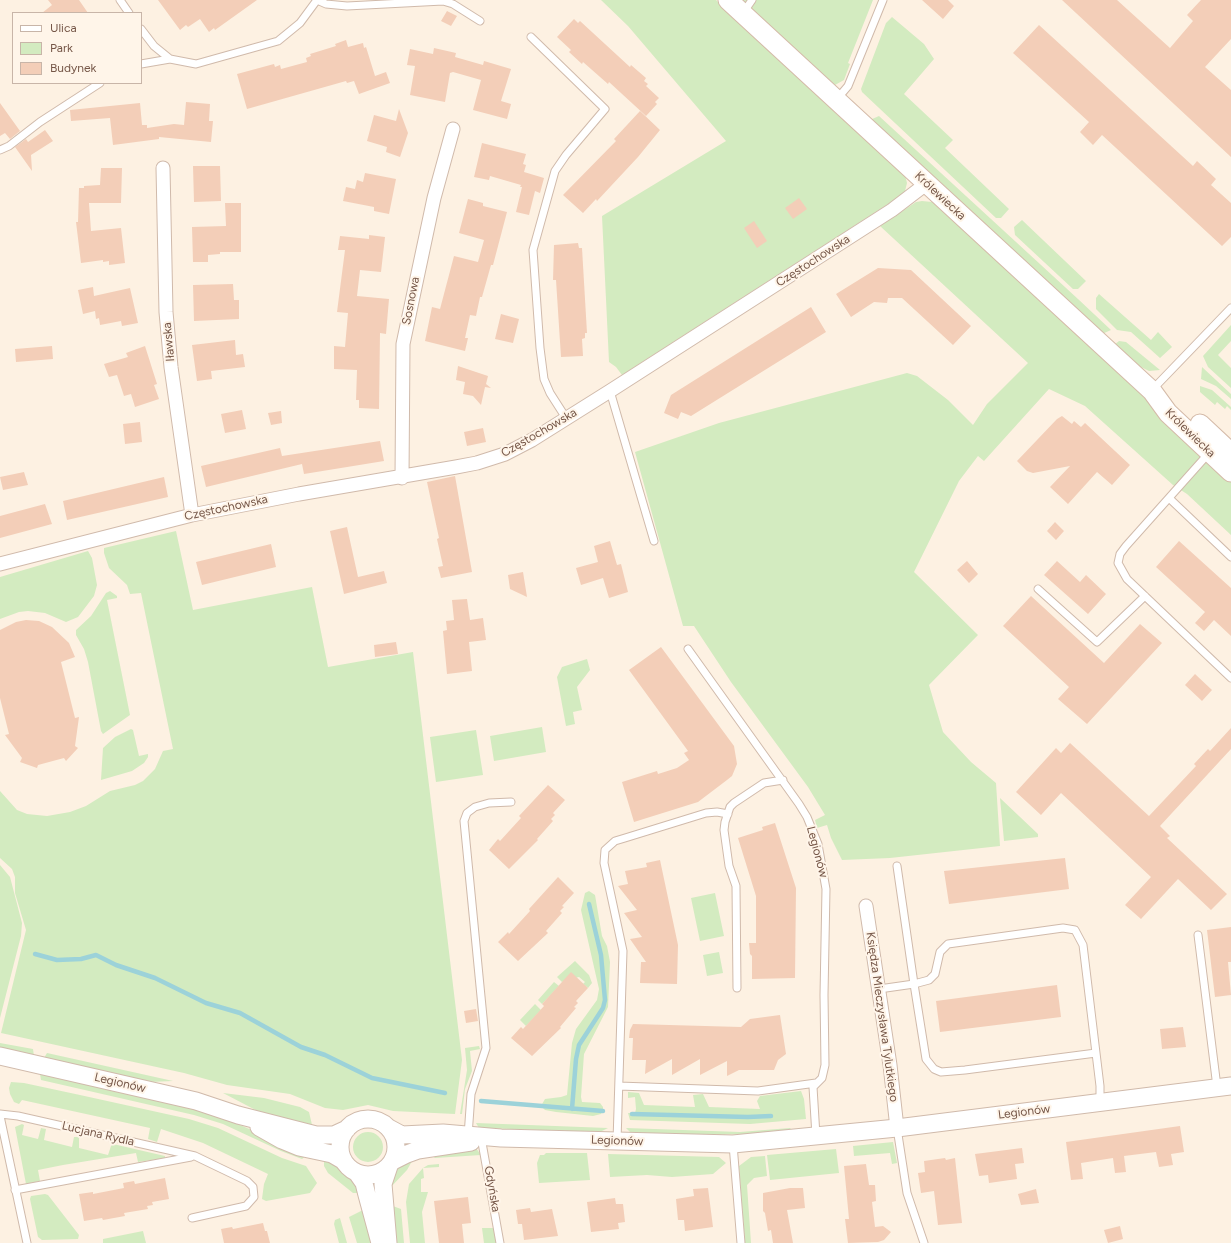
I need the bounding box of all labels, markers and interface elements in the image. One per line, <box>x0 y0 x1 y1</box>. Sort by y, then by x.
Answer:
legend <box>12 12 142 84</box>
text: Ulica <box>50 21 77 35</box>
text: Park <box>50 41 73 55</box>
text: Budynek <box>50 61 96 75</box>
street label: Królewiecka <box>912 169 968 223</box>
street label: Częstochowska <box>773 232 853 290</box>
street label: Sosnowa <box>399 276 423 326</box>
street label: Iławska <box>160 322 178 362</box>
street label: Królewiecka <box>1162 405 1218 461</box>
street label: Częstochowska <box>499 406 579 460</box>
street label: Częstochowska <box>183 492 269 524</box>
street label: Legionów <box>803 825 831 879</box>
street label: Księdza Mieczysława Tylutkiego <box>863 931 901 1103</box>
street label: Legionów <box>93 1070 147 1096</box>
street label: Legionów <box>997 1102 1051 1122</box>
street label: Lucjana Rydla <box>60 1119 136 1149</box>
street label: Legionów <box>591 1133 643 1149</box>
street label: Gdyńska <box>481 1165 503 1213</box>

